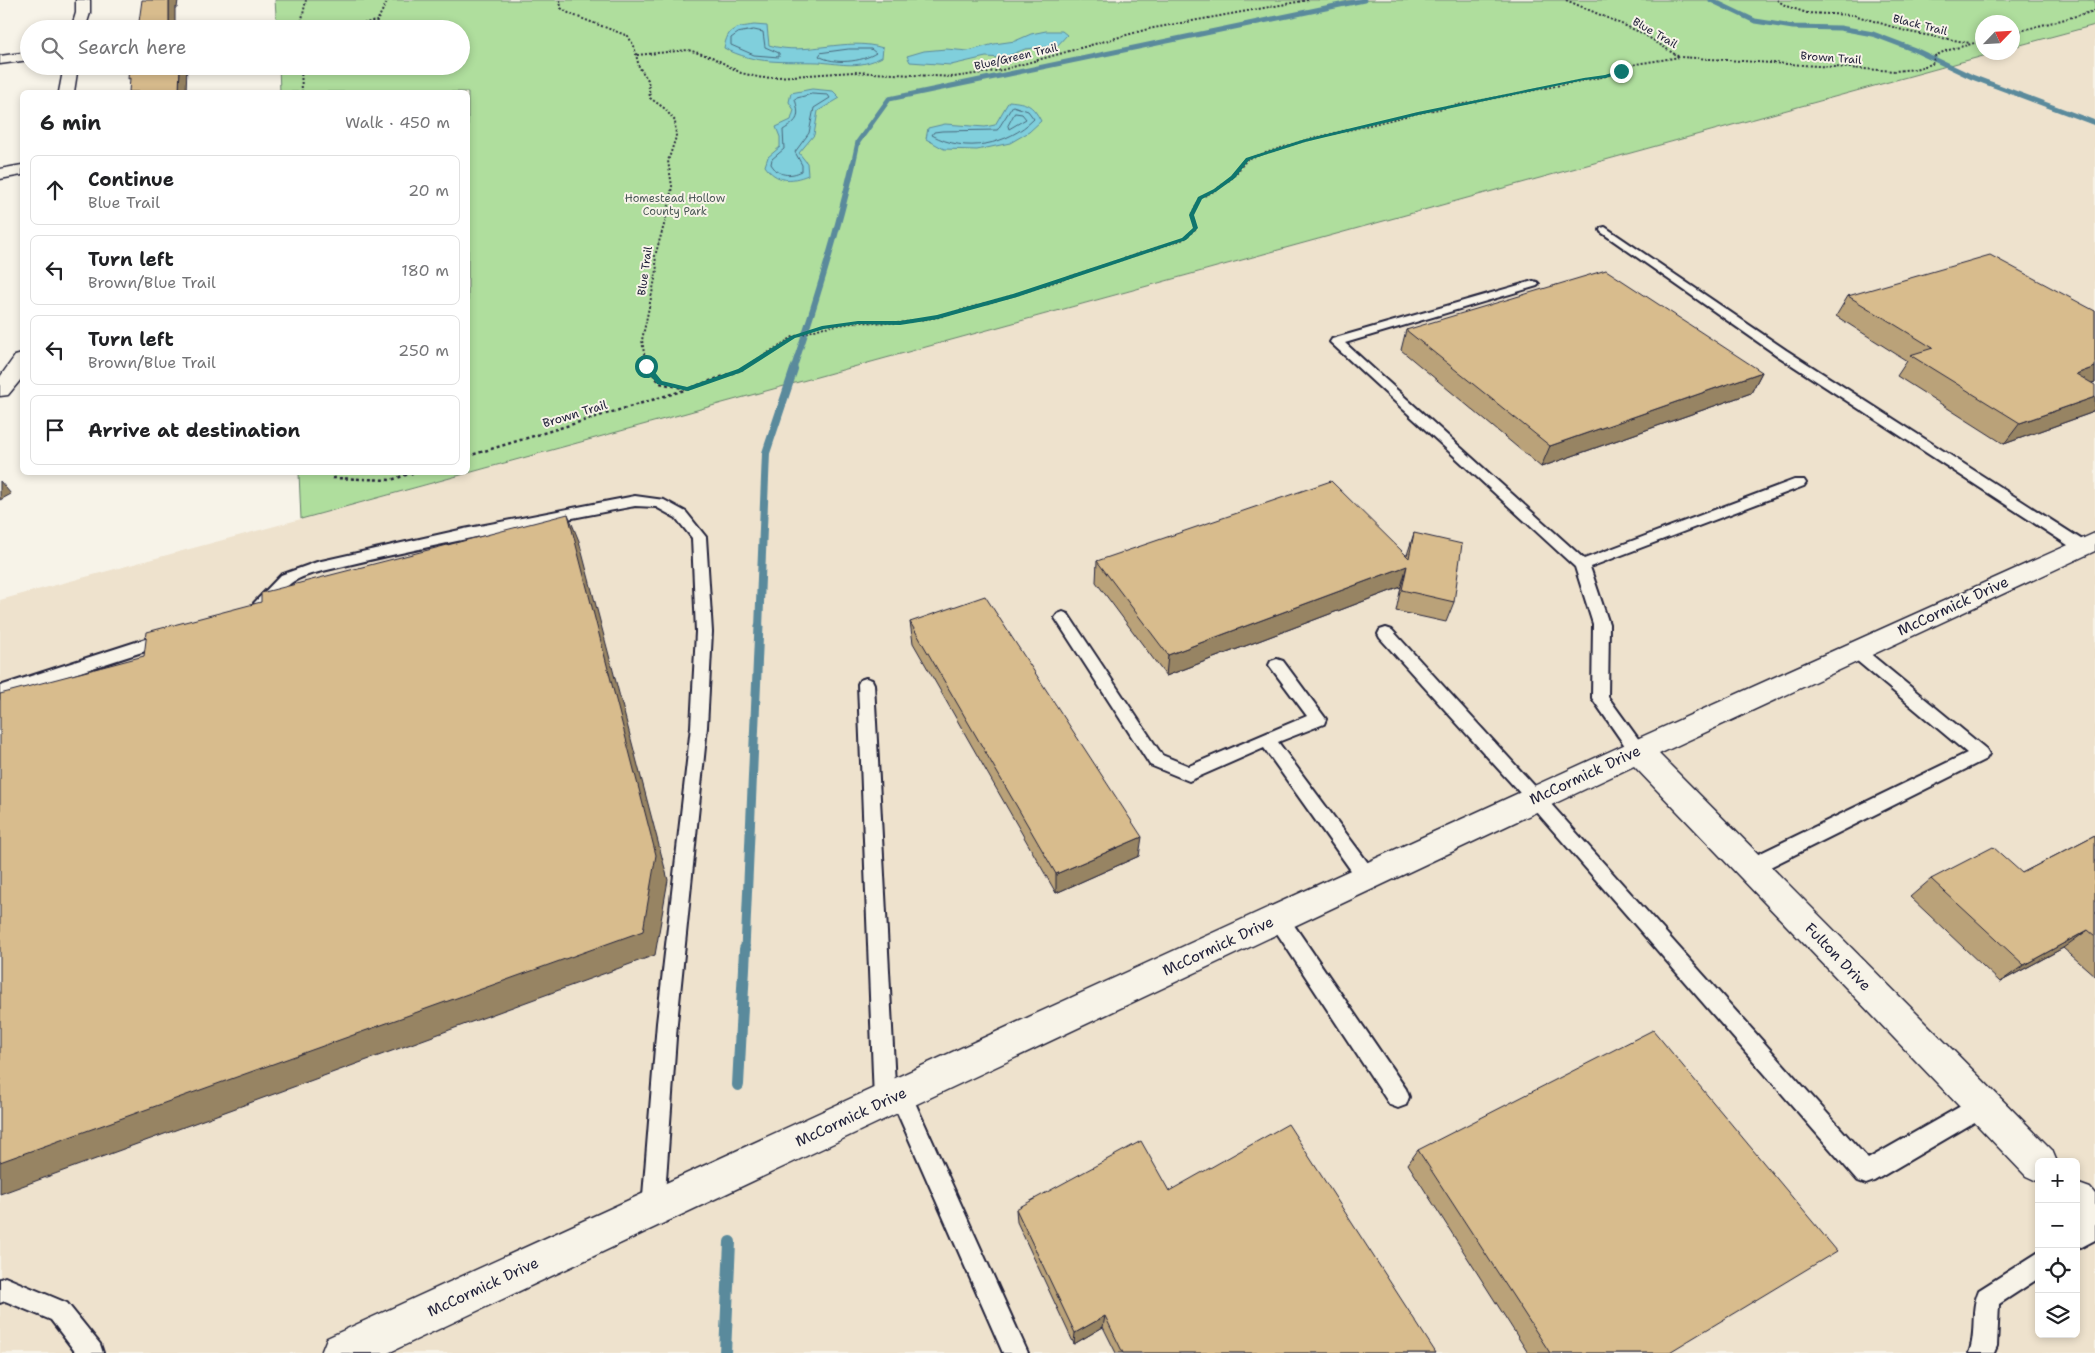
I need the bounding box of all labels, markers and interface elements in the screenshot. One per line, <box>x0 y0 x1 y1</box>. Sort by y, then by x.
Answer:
street label: Black Trail <box>1891 11 1949 39</box>
street label: Blue Trail <box>1630 14 1681 52</box>
north arrow <box>1975 15 2020 60</box>
search box <box>20 20 470 75</box>
icon: search <box>38 34 66 62</box>
text: Search here <box>78 35 187 60</box>
street label: Blue/Green Trail <box>973 40 1060 74</box>
street label: Brown Trail <box>1800 48 1863 68</box>
route end <box>1610 60 1633 83</box>
text: 6 min <box>40 109 101 137</box>
text: Walk · 450 m <box>345 112 450 133</box>
text: Continue <box>88 167 174 192</box>
icon: ahead <box>41 176 69 204</box>
text: 20 m <box>408 180 449 201</box>
park label: Homestead Hollow County Park <box>625 191 726 219</box>
text: Blue Trail <box>88 192 160 213</box>
street label: Blue Trail <box>634 245 656 297</box>
text: Turn left <box>88 247 174 272</box>
icon: left <box>41 256 69 284</box>
text: 180 m <box>401 260 449 281</box>
text: Brown/Blue Trail <box>88 272 216 293</box>
text: Turn left <box>88 327 174 352</box>
icon: left <box>41 336 69 364</box>
text: 250 m <box>398 340 449 361</box>
text: Brown/Blue Trail <box>88 352 216 373</box>
route start <box>635 355 658 378</box>
street label: Brown Trail <box>541 397 610 431</box>
icon: arrive <box>41 416 69 444</box>
text: Arrive at destination <box>88 418 300 443</box>
street label: McCormick Drive <box>1894 571 2012 641</box>
street label: McCormick Drive <box>1526 740 1644 810</box>
street label: McCormick Drive <box>1159 911 1277 981</box>
street label: Fulton Drive <box>1801 919 1875 995</box>
street label: McCormick Drive <box>792 1082 910 1152</box>
map controls <box>2035 1158 2080 1338</box>
button: + <box>2035 1158 2080 1203</box>
button: − <box>2035 1203 2080 1248</box>
button: locate <box>2035 1248 2080 1293</box>
street label: McCormick Drive <box>424 1252 542 1322</box>
button: layers <box>2035 1293 2080 1338</box>

